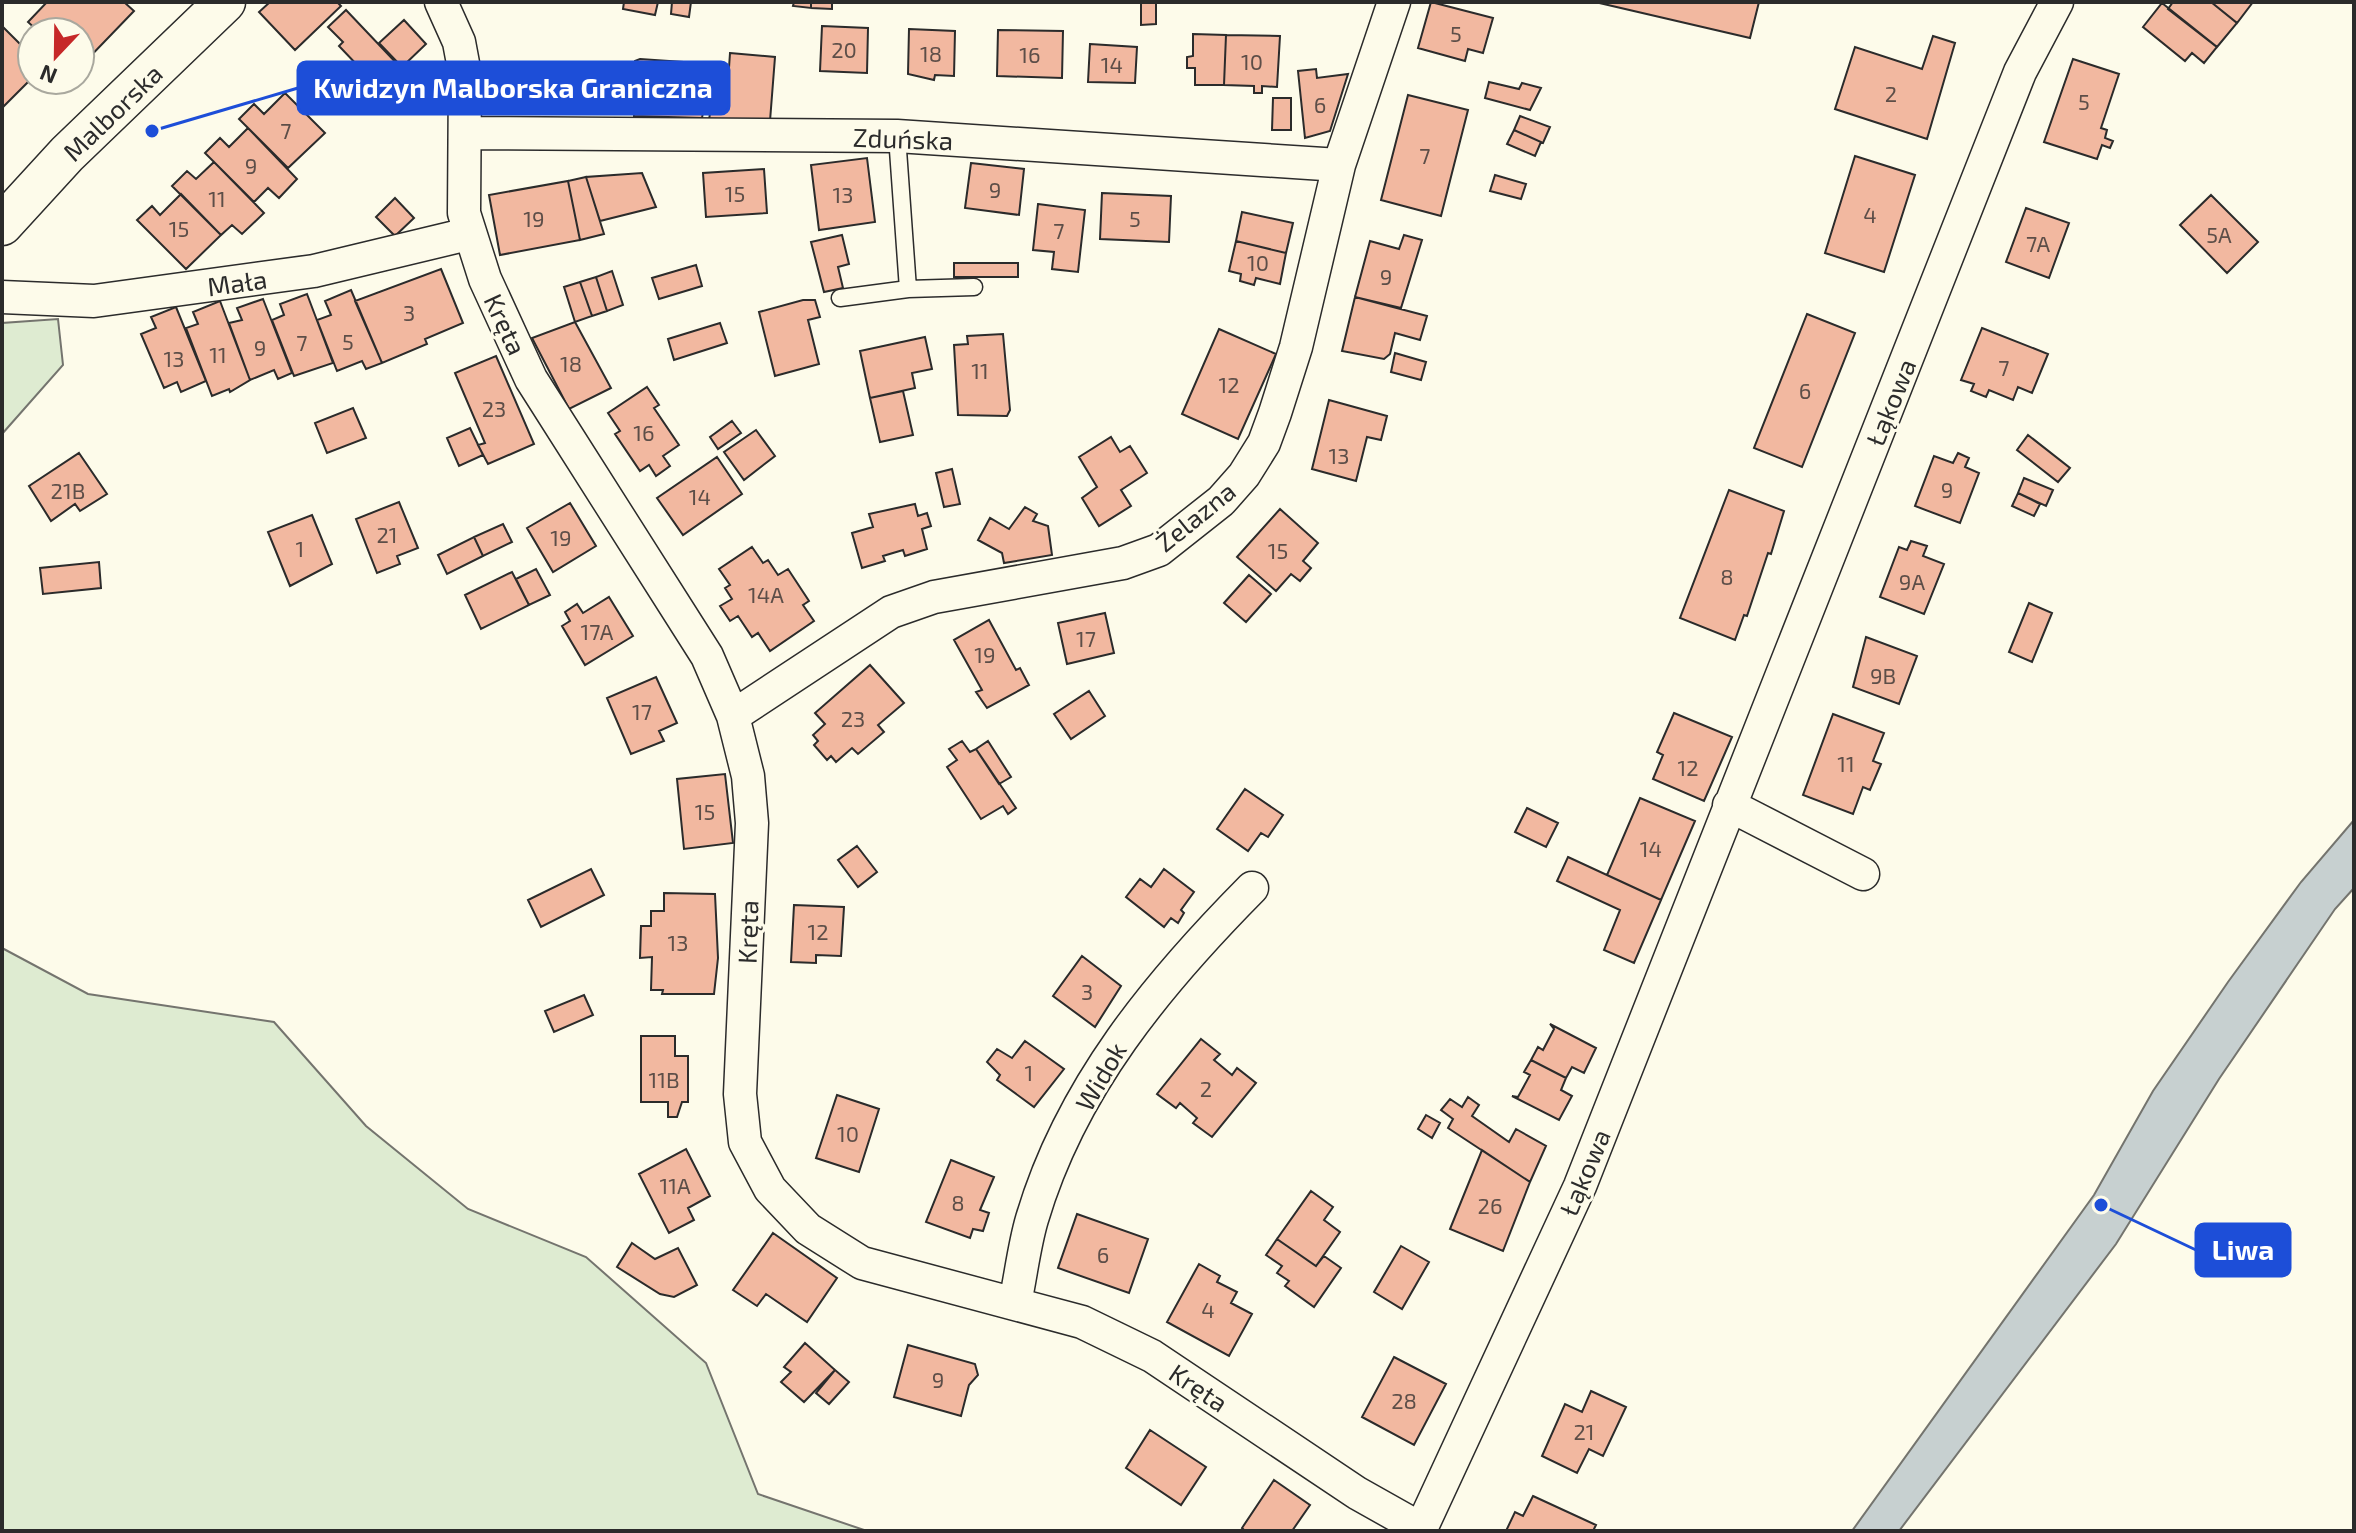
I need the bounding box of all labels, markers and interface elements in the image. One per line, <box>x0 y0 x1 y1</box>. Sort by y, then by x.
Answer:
north arrow <box>16 16 96 96</box>
house number: 5 <box>1450 20 1462 46</box>
house number: 20 <box>831 36 857 62</box>
house number: 18 <box>920 40 942 66</box>
house number: 16 <box>1019 41 1041 67</box>
house number: 10 <box>1241 48 1263 74</box>
house number: 14 <box>1101 51 1123 77</box>
street label: Malborska <box>56 57 168 167</box>
text: N <box>36 60 60 91</box>
callout: Kwidzyn Malborska Graniczna <box>298 62 729 114</box>
text: Kwidzyn Malborska Graniczna <box>313 70 713 104</box>
house number: 2 <box>1885 80 1897 106</box>
house number: 5 <box>2078 88 2090 114</box>
house number: 6 <box>1314 91 1326 117</box>
house number: 7 <box>280 117 292 143</box>
street label: Zduńska <box>852 121 954 155</box>
house number: 7 <box>1419 142 1431 168</box>
house number: 9 <box>245 152 257 178</box>
house number: 9 <box>989 176 1001 202</box>
house number: 15 <box>725 180 745 206</box>
house number: 13 <box>833 181 854 207</box>
house number: 11 <box>208 185 226 211</box>
house number: 4 <box>1863 201 1877 227</box>
house number: 19 <box>523 205 545 231</box>
house number: 5 <box>1129 205 1141 231</box>
house number: 15 <box>169 215 189 241</box>
house number: 7 <box>1053 217 1065 243</box>
house number: 5A <box>2206 221 2232 247</box>
house number: 7A <box>2026 230 2050 256</box>
house number: 10 <box>1247 249 1269 275</box>
street label: Mała <box>205 262 269 302</box>
house number: 9 <box>1380 263 1392 289</box>
street label: Kręta <box>479 289 533 359</box>
house number: 3 <box>403 299 415 325</box>
house number: 5 <box>342 328 354 354</box>
house number: 7 <box>296 329 308 355</box>
house number: 9 <box>254 334 266 360</box>
house number: 11 <box>209 341 227 367</box>
house number: 13 <box>164 345 185 371</box>
house number: 18 <box>560 350 582 376</box>
street label: Łąkowa <box>1859 354 1921 450</box>
house number: 7 <box>1998 354 2010 380</box>
house number: 11 <box>971 357 989 383</box>
house number: 12 <box>1218 371 1240 397</box>
house number: 6 <box>1799 377 1811 403</box>
house number: 23 <box>482 395 506 421</box>
house number: 16 <box>633 419 655 445</box>
house number: 13 <box>1329 442 1350 468</box>
street label: Żelazna <box>1149 475 1241 557</box>
house number: 9 <box>1941 476 1953 502</box>
house number: 21B <box>51 477 85 503</box>
house number: 14 <box>689 483 711 509</box>
house number: 21 <box>376 521 398 547</box>
house number: 19 <box>550 524 572 550</box>
house number: 1 <box>296 535 304 561</box>
house number: 15 <box>1268 537 1288 563</box>
house number: 8 <box>1720 563 1734 589</box>
house number: 9A <box>1899 568 1925 594</box>
house number: 14A <box>748 581 784 607</box>
house number: 17A <box>581 618 614 644</box>
house number: 17 <box>1076 625 1096 651</box>
house number: 19 <box>974 641 996 667</box>
house number: 9B <box>1870 662 1896 688</box>
house number: 17 <box>632 698 652 724</box>
house number: 23 <box>841 705 865 731</box>
house number: 11 <box>1837 750 1855 776</box>
house number: 12 <box>1677 754 1699 780</box>
house number: 15 <box>695 798 715 824</box>
house number: 14 <box>1640 835 1662 861</box>
street label: Kręta <box>730 900 764 964</box>
house number: 12 <box>807 918 829 944</box>
house number: 13 <box>668 929 689 955</box>
house number: 3 <box>1081 978 1093 1004</box>
street label: Widok <box>1068 1036 1132 1116</box>
house number: 1 <box>1025 1059 1033 1085</box>
house number: 11B <box>648 1066 680 1092</box>
house number: 2 <box>1200 1075 1212 1101</box>
house number: 10 <box>837 1120 859 1146</box>
street label: Łąkowa <box>1552 1124 1616 1220</box>
house number: 11A <box>659 1172 691 1198</box>
house number: 8 <box>951 1189 965 1215</box>
house number: 26 <box>1478 1192 1502 1218</box>
callout: Liwa <box>2196 1224 2290 1276</box>
text: Liwa <box>2212 1232 2274 1266</box>
house number: 6 <box>1097 1241 1109 1267</box>
house number: 4 <box>1201 1296 1215 1322</box>
street label: Kręta <box>1164 1356 1234 1418</box>
house number: 9 <box>932 1366 944 1392</box>
house number: 28 <box>1391 1387 1417 1413</box>
house number: 21 <box>1573 1418 1595 1444</box>

